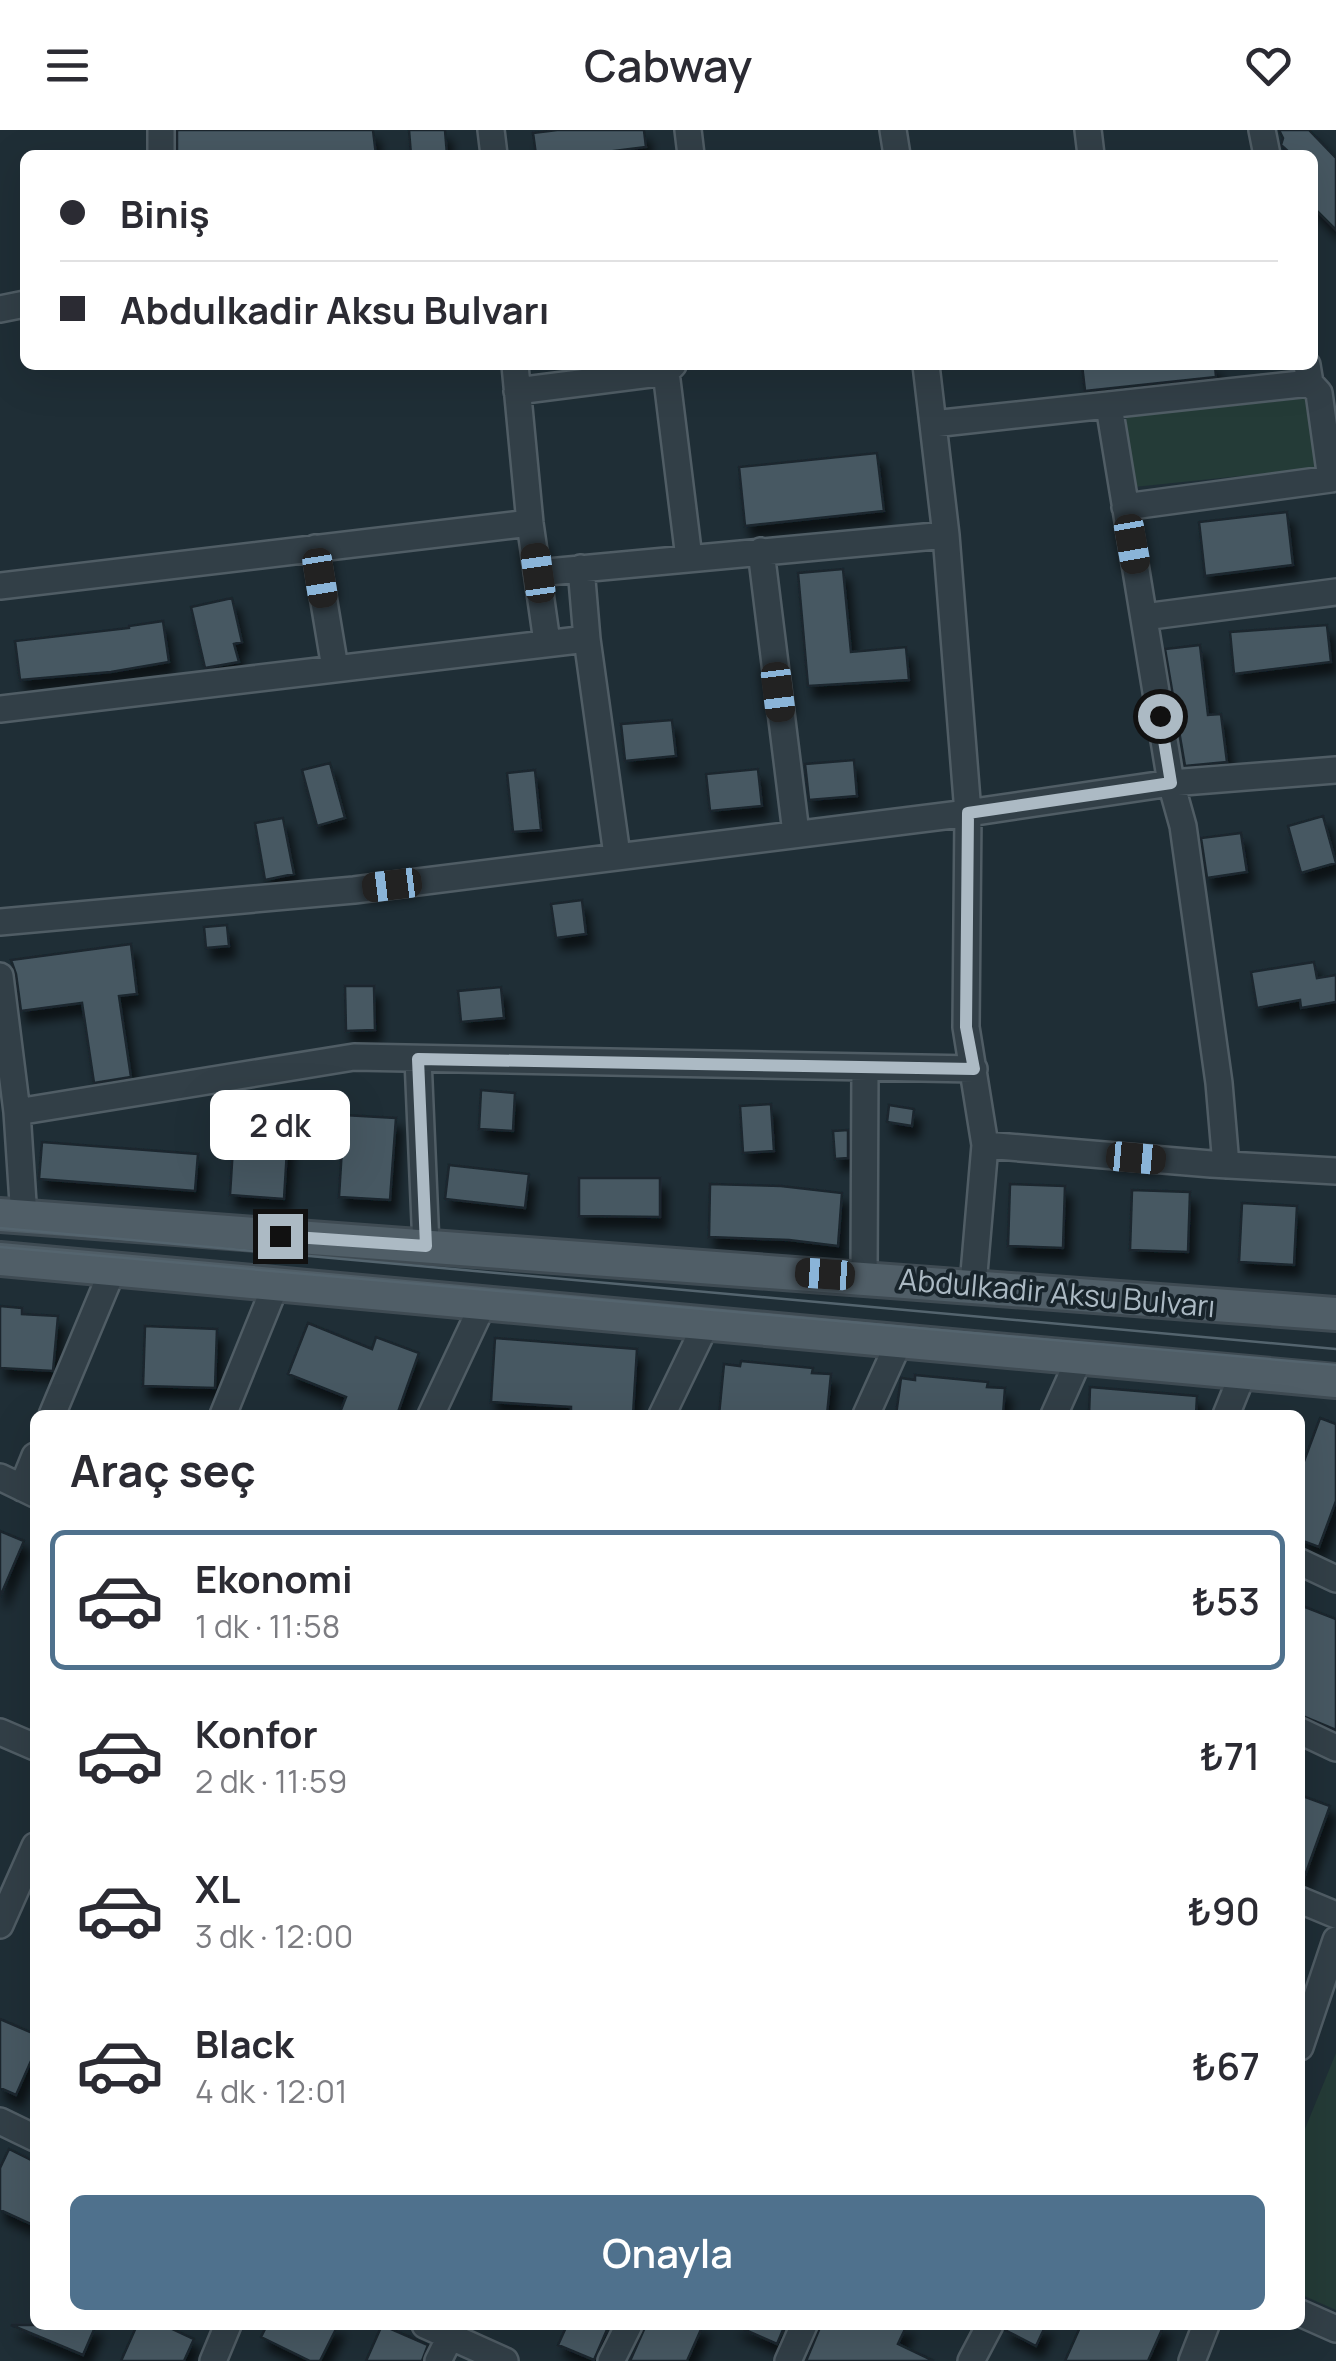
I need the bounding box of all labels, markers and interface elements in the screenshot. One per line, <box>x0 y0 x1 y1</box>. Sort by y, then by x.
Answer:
text: Cabway <box>584 34 752 96</box>
icon: menu <box>40 38 95 93</box>
icon: heart <box>1241 38 1296 93</box>
text: Biniş <box>120 187 210 239</box>
text: Abdulkadir Aksu Bulvarı <box>120 283 549 335</box>
car <box>1112 512 1152 576</box>
car <box>519 541 557 605</box>
car <box>300 546 340 610</box>
car <box>759 660 797 724</box>
route start <box>1138 694 1183 739</box>
car <box>360 866 424 904</box>
callout: 2 dk <box>210 1091 350 1161</box>
text: 2 dk <box>249 1103 311 1147</box>
car <box>1105 1140 1167 1176</box>
route end <box>258 1214 303 1259</box>
car <box>794 1257 856 1291</box>
street label: Abdulkadir Aksu Bulvarı <box>897 1258 1217 1326</box>
text: Araç seç <box>70 1439 256 1501</box>
text: Ekonomi <box>195 1552 353 1604</box>
icon: car <box>75 1555 165 1645</box>
text: ₺53 <box>1192 1574 1260 1626</box>
text: 1 dk · 11:58 <box>195 1604 340 1648</box>
text: Konfor <box>195 1707 318 1759</box>
icon: car <box>75 1710 165 1800</box>
text: ₺71 <box>1200 1729 1260 1781</box>
text: 2 dk · 11:59 <box>195 1759 347 1803</box>
text: XL <box>195 1862 240 1914</box>
icon: car <box>75 1865 165 1955</box>
text: ₺90 <box>1188 1884 1260 1936</box>
text: 3 dk · 12:00 <box>195 1914 353 1958</box>
text: Black <box>195 2017 294 2069</box>
icon: car <box>75 2020 165 2110</box>
text: ₺67 <box>1192 2039 1260 2091</box>
text: 4 dk · 12:01 <box>195 2069 347 2113</box>
button: Onayla <box>70 2195 1265 2310</box>

